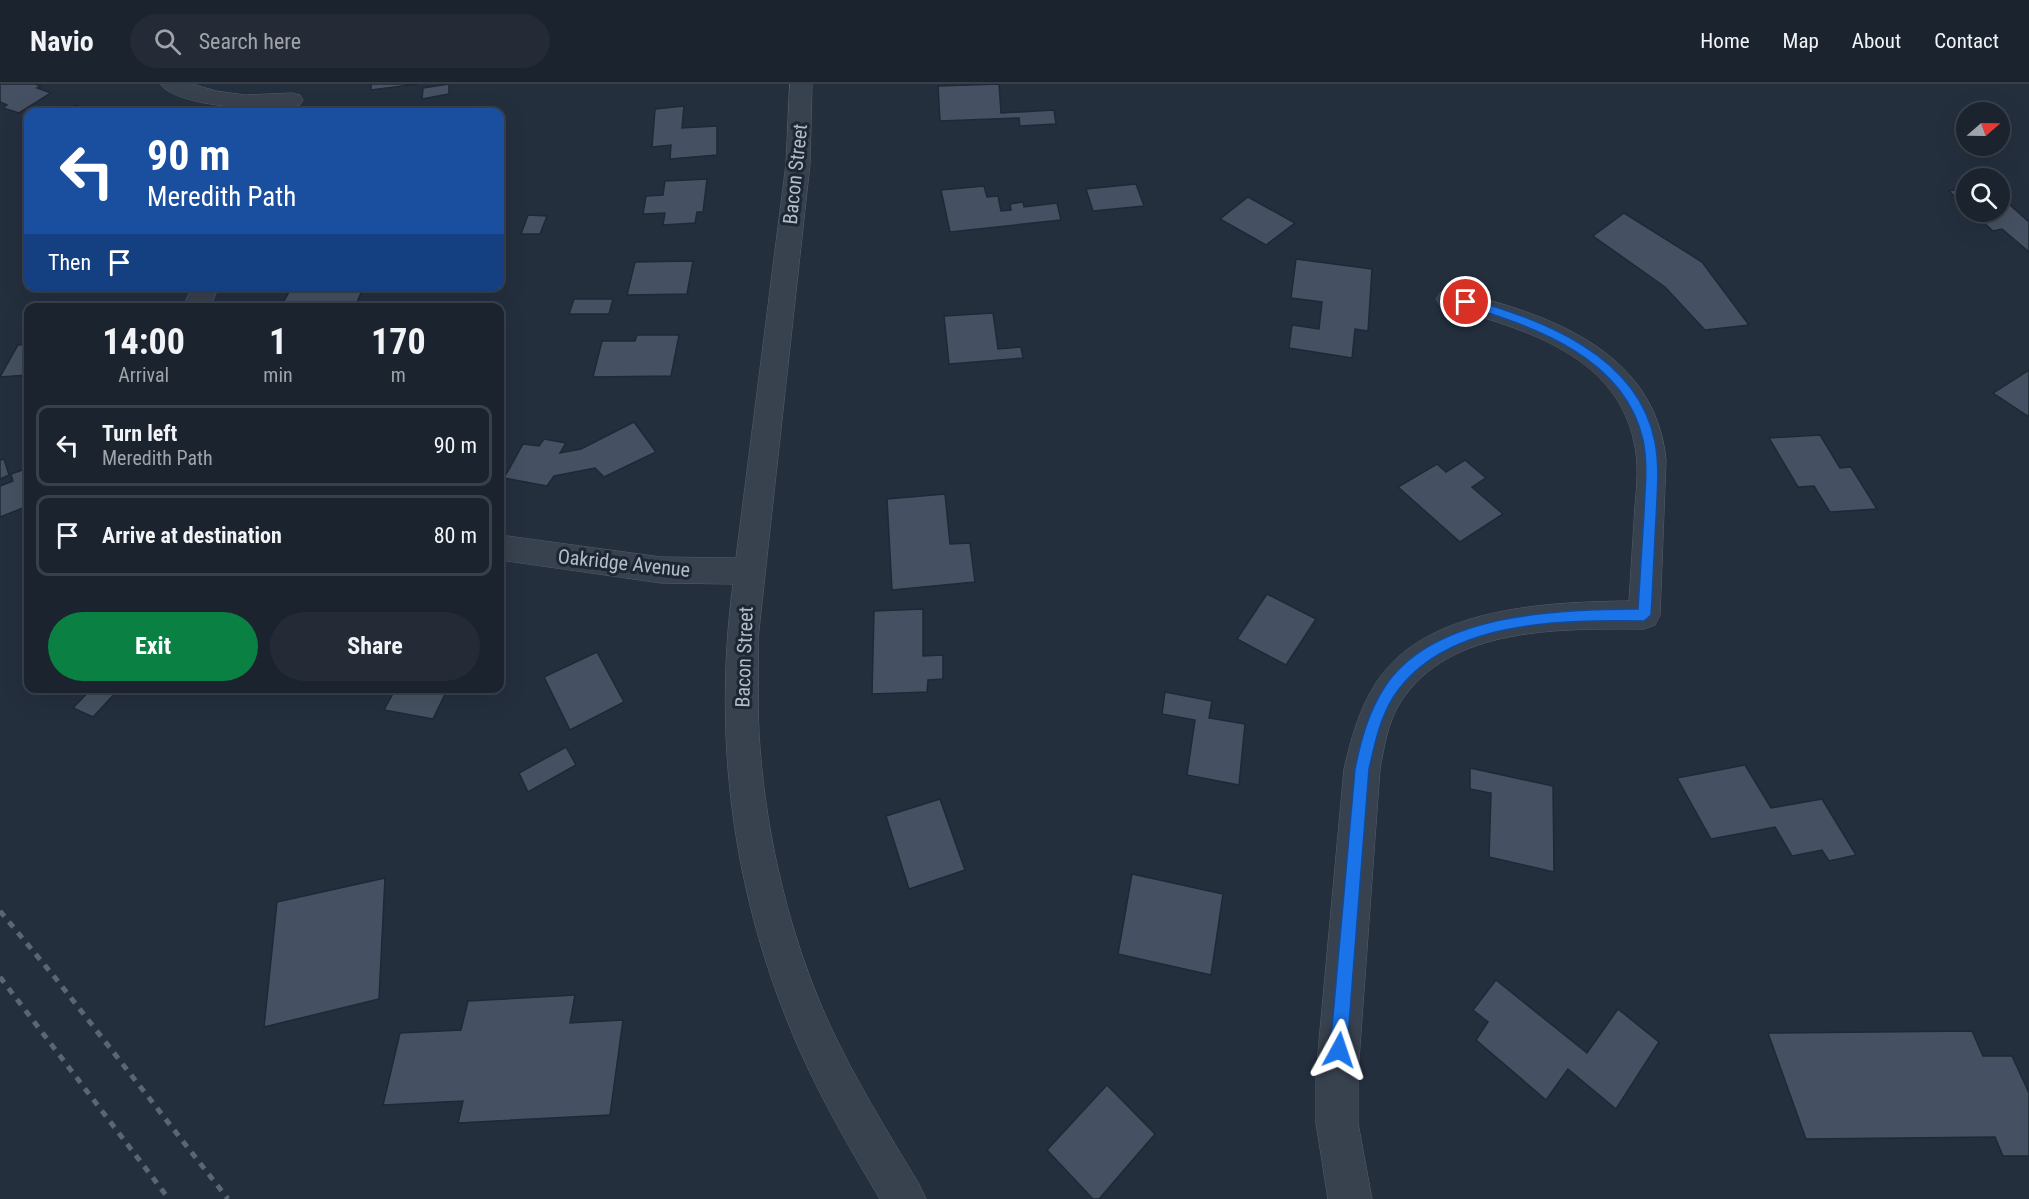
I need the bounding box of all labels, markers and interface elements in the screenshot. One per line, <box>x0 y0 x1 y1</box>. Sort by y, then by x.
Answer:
search box <box>130 14 550 68</box>
text: Navio <box>30 25 94 58</box>
icon: search <box>151 25 184 58</box>
text: Search here <box>199 29 301 54</box>
text: Home <box>1700 29 1750 53</box>
text: Map <box>1783 29 1819 53</box>
text: About <box>1852 29 1901 53</box>
text: Contact <box>1934 29 1999 53</box>
north arrow <box>1956 102 2010 156</box>
map controls <box>1956 102 2010 222</box>
street label: Bacon Street <box>778 122 812 225</box>
text: 90 m <box>147 131 230 180</box>
icon: left <box>48 132 126 210</box>
button: search <box>1956 168 2010 222</box>
text: Meredith Path <box>147 181 296 213</box>
icon: arrive <box>103 246 136 279</box>
text: Then <box>48 250 91 275</box>
pin <box>1440 276 1491 327</box>
icon: arrive <box>1449 285 1482 318</box>
text: 14:00 <box>102 321 185 363</box>
text: 1 <box>269 321 287 363</box>
text: 170 <box>371 321 426 363</box>
text: Arrival <box>118 363 169 387</box>
text: min <box>263 363 293 387</box>
text: m <box>391 363 406 387</box>
text: Turn left <box>102 421 177 446</box>
icon: left <box>51 429 84 462</box>
text: 90 m <box>434 433 477 458</box>
text: Meredith Path <box>102 446 213 470</box>
icon: arrive <box>51 519 84 552</box>
text: Arrive at destination <box>102 523 282 548</box>
text: 80 m <box>434 523 477 548</box>
street label: Oakridge Avenue <box>557 544 691 582</box>
street label: Bacon Street <box>730 606 758 708</box>
button: Exit <box>48 612 258 681</box>
button: Share <box>270 612 480 681</box>
position arrow <box>1307 1018 1371 1082</box>

